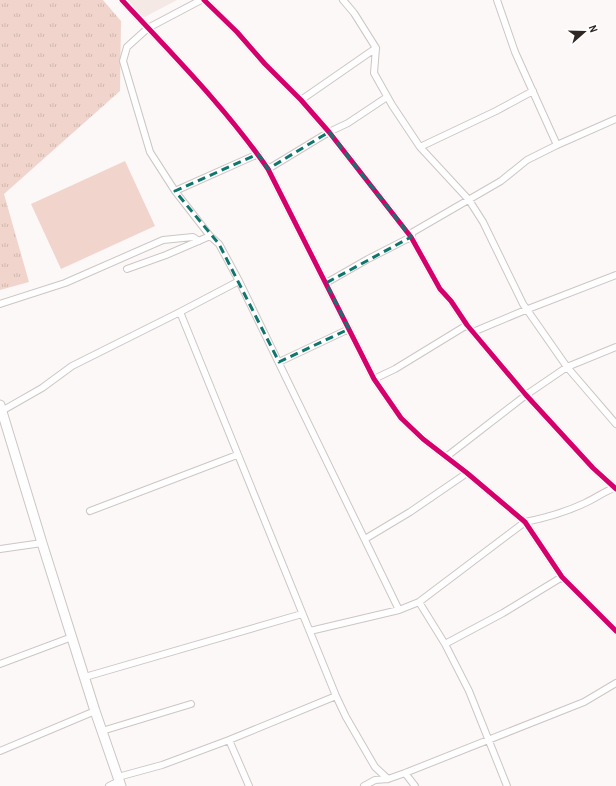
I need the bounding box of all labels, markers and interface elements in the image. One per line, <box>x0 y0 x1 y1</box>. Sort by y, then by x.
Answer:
north arrow <box>564 12 604 52</box>
text: N <box>586 23 601 34</box>

